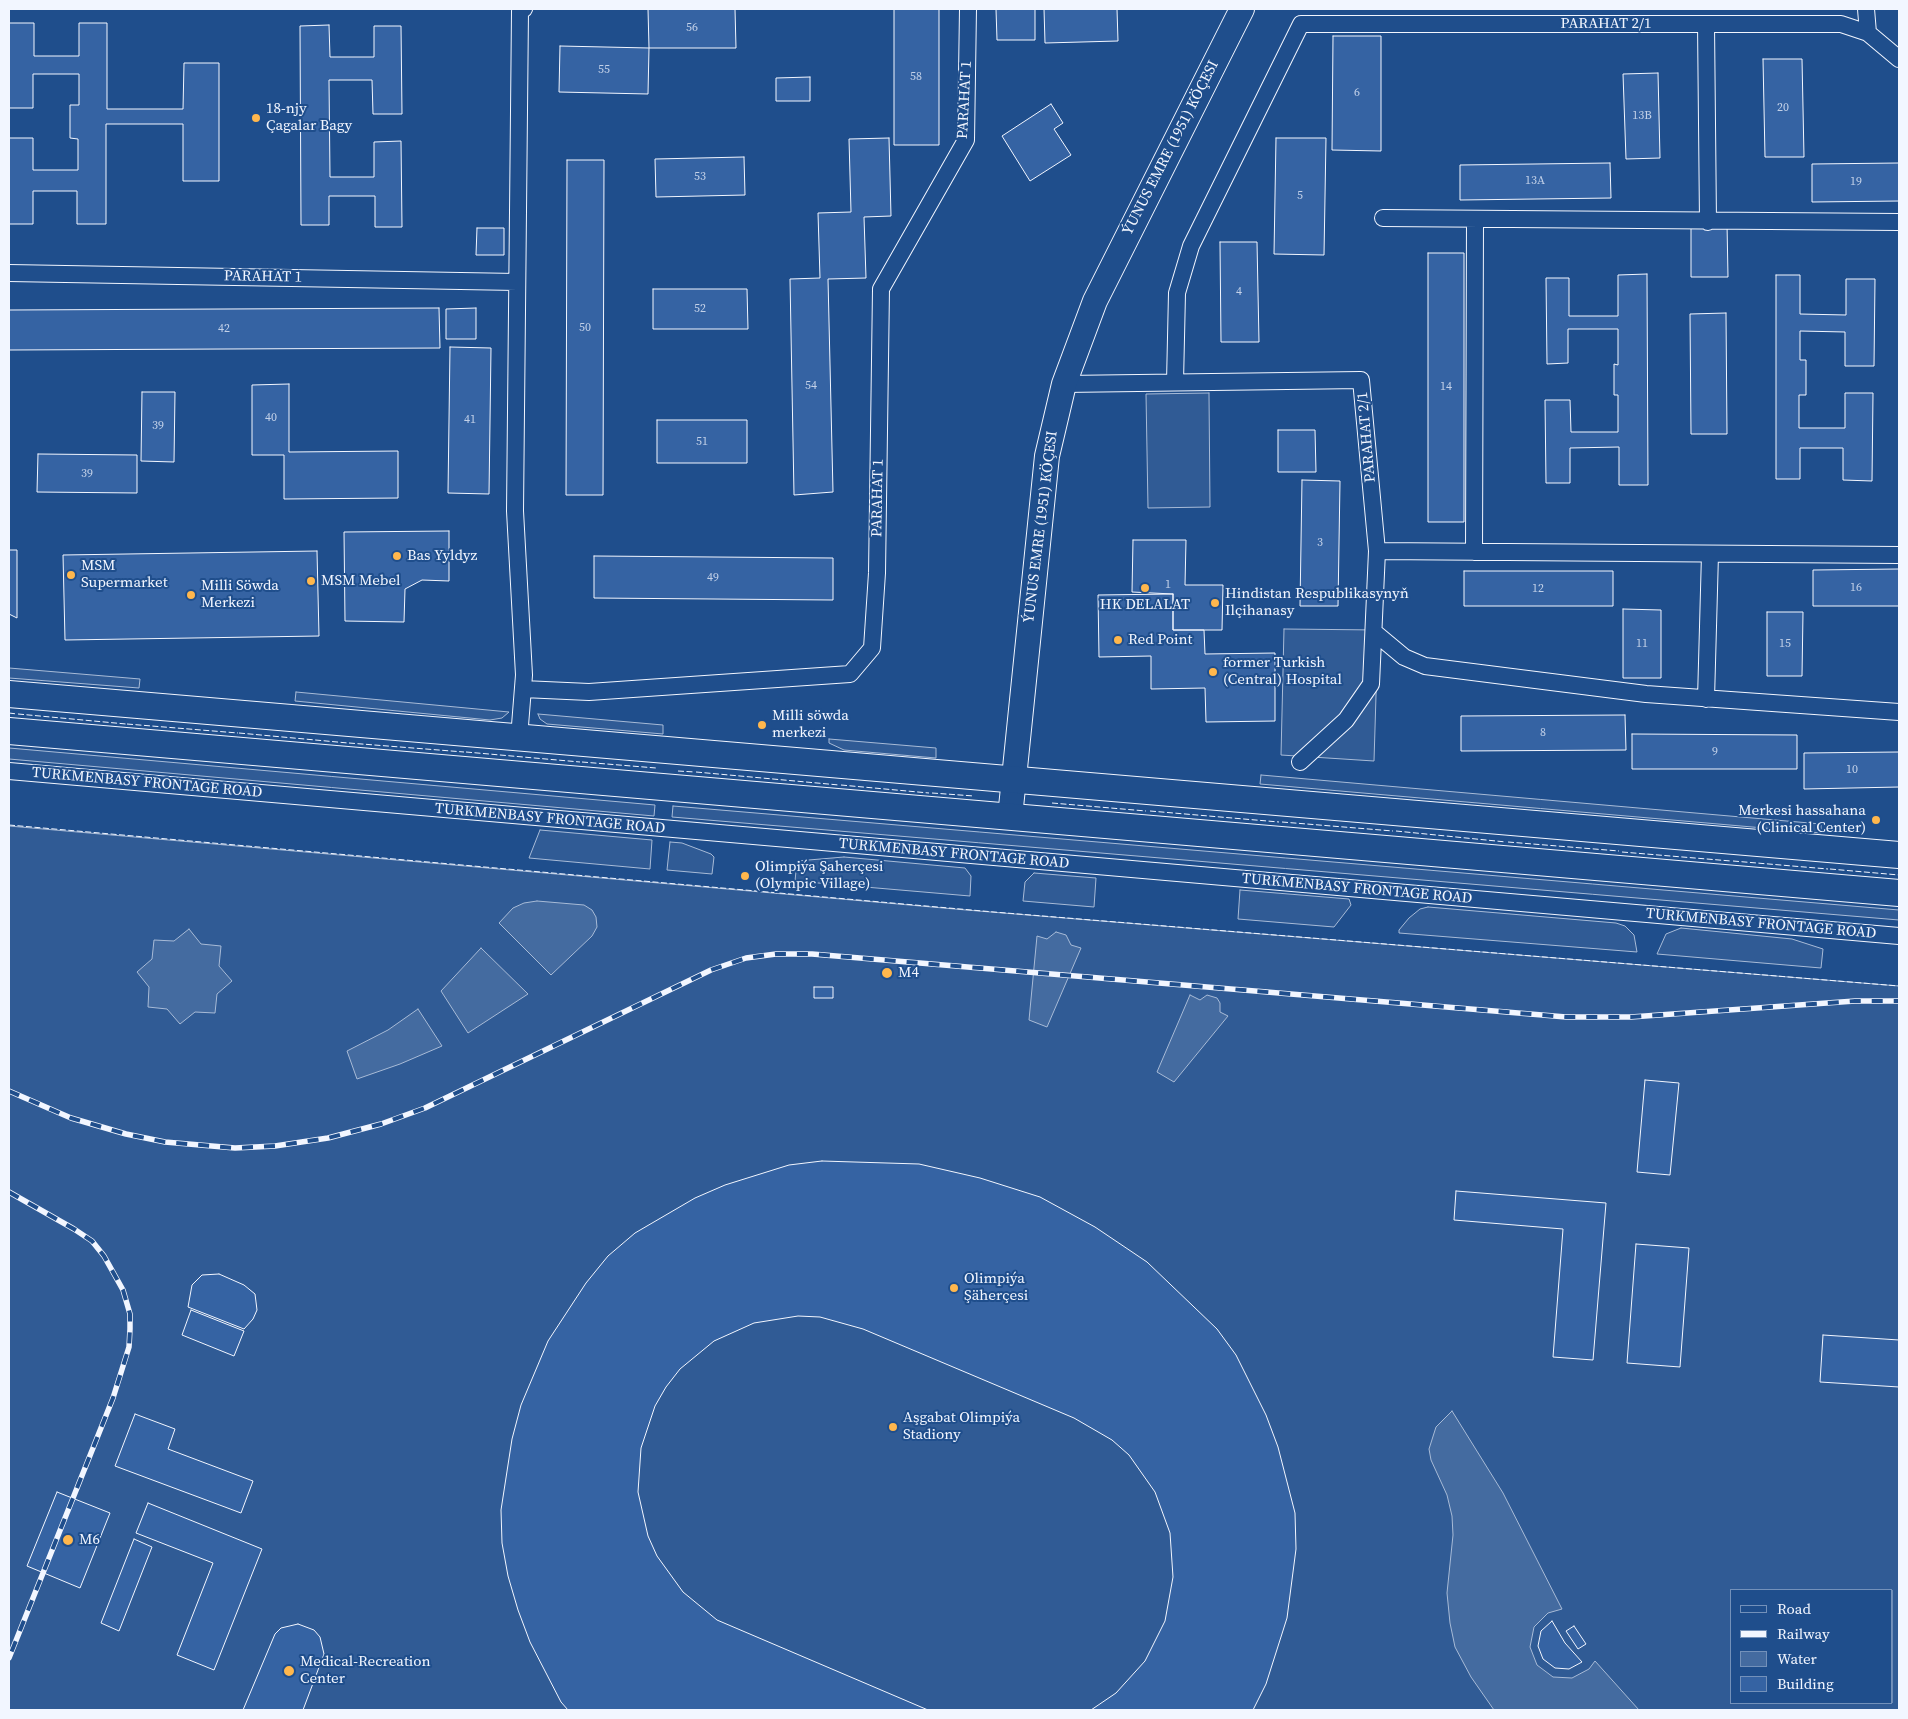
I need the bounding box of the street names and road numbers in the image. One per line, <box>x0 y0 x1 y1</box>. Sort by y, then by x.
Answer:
street label: PARAHAT 2/1 <box>1561 15 1651 33</box>
street label: ÝUNUS EMRE (1951) KÖÇESI <box>1119 58 1223 238</box>
street label: PARAHAT 1 <box>954 60 976 140</box>
street label: PARAHAT 1 <box>224 267 302 287</box>
street label: PARAHAT 2/1 <box>1354 391 1380 483</box>
street label: ÝUNUS EMRE (1951) KÖÇESI <box>1020 430 1062 624</box>
street label: PARAHAT 1 <box>868 459 888 537</box>
street label: TURKMENBASY FRONTAGE ROAD <box>31 764 263 802</box>
street label: TURKMENBASY FRONTAGE ROAD <box>434 800 666 838</box>
street label: TURKMENBASY FRONTAGE ROAD <box>838 835 1070 873</box>
street label: TURKMENBASY FRONTAGE ROAD <box>1241 870 1473 908</box>
street label: TURKMENBASY FRONTAGE ROAD <box>1645 905 1877 943</box>

